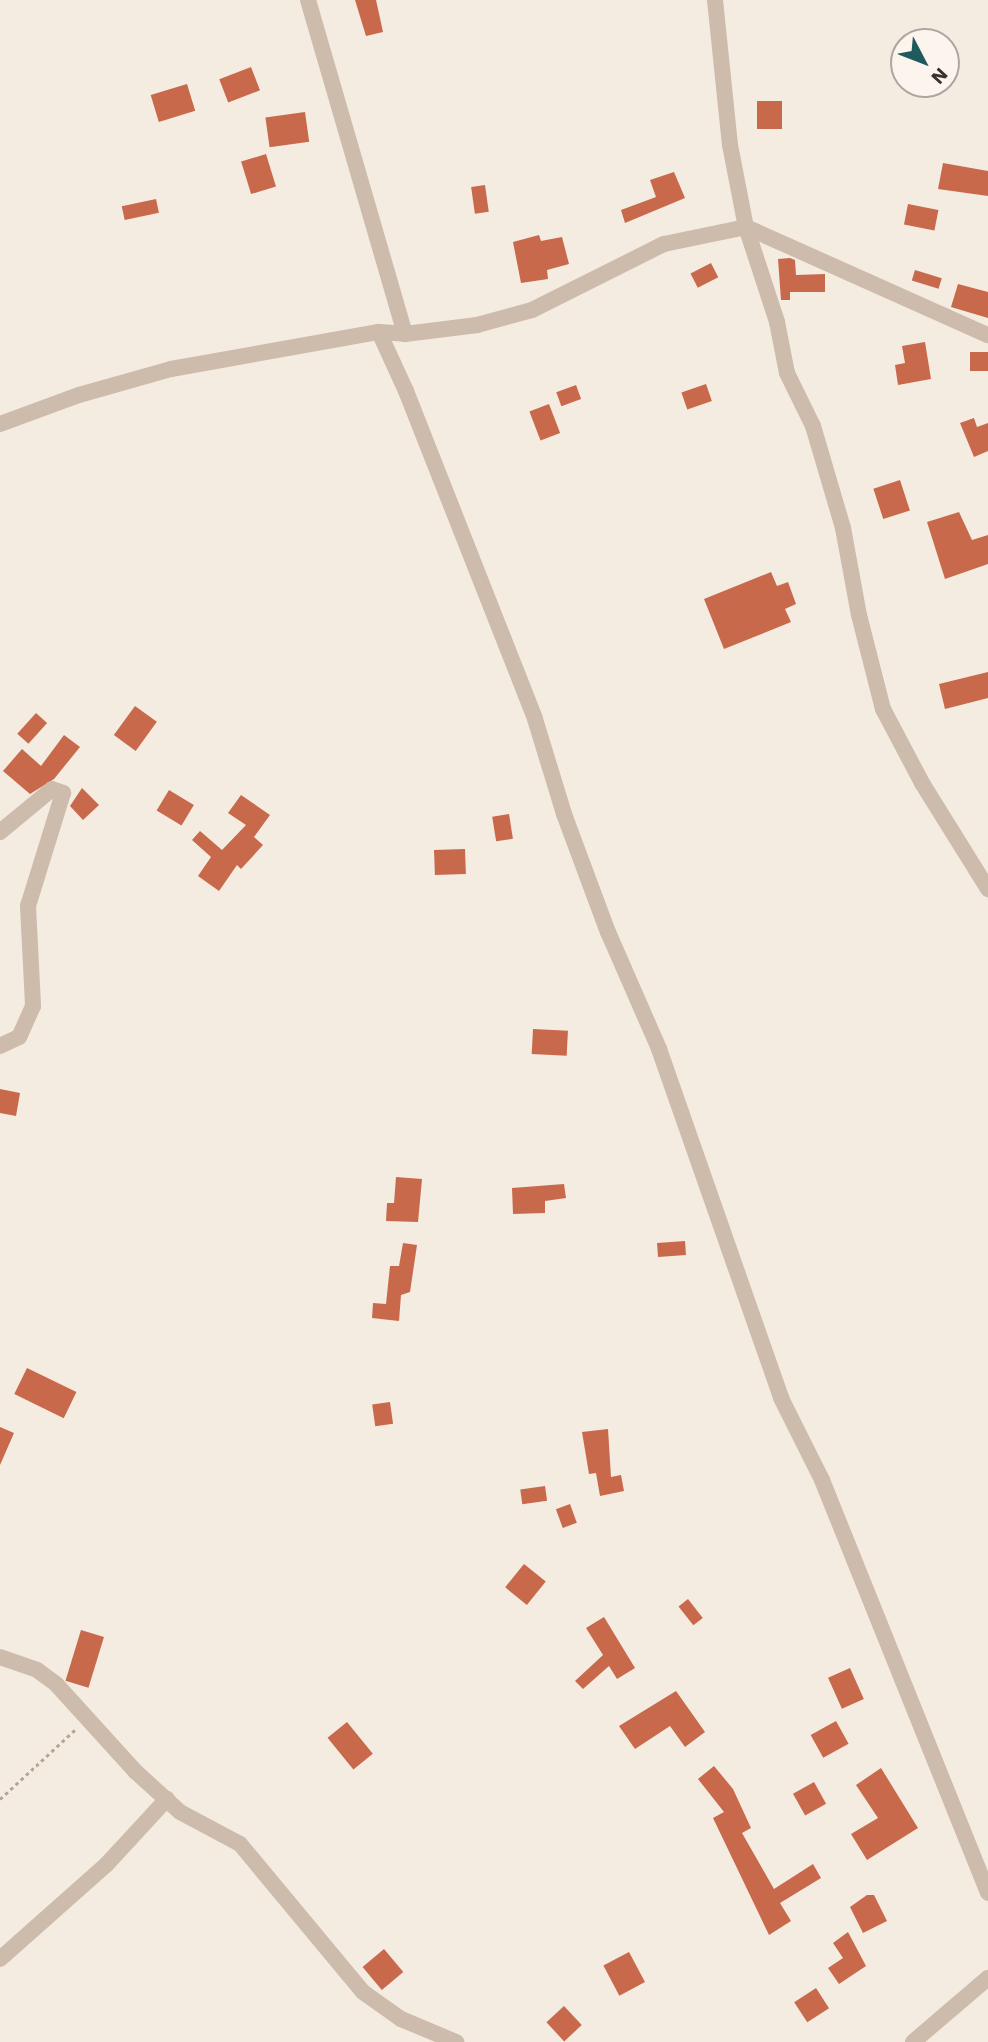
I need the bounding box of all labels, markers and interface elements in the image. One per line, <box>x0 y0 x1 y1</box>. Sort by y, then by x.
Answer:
north arrow <box>890 28 960 98</box>
text: N <box>926 63 953 89</box>

